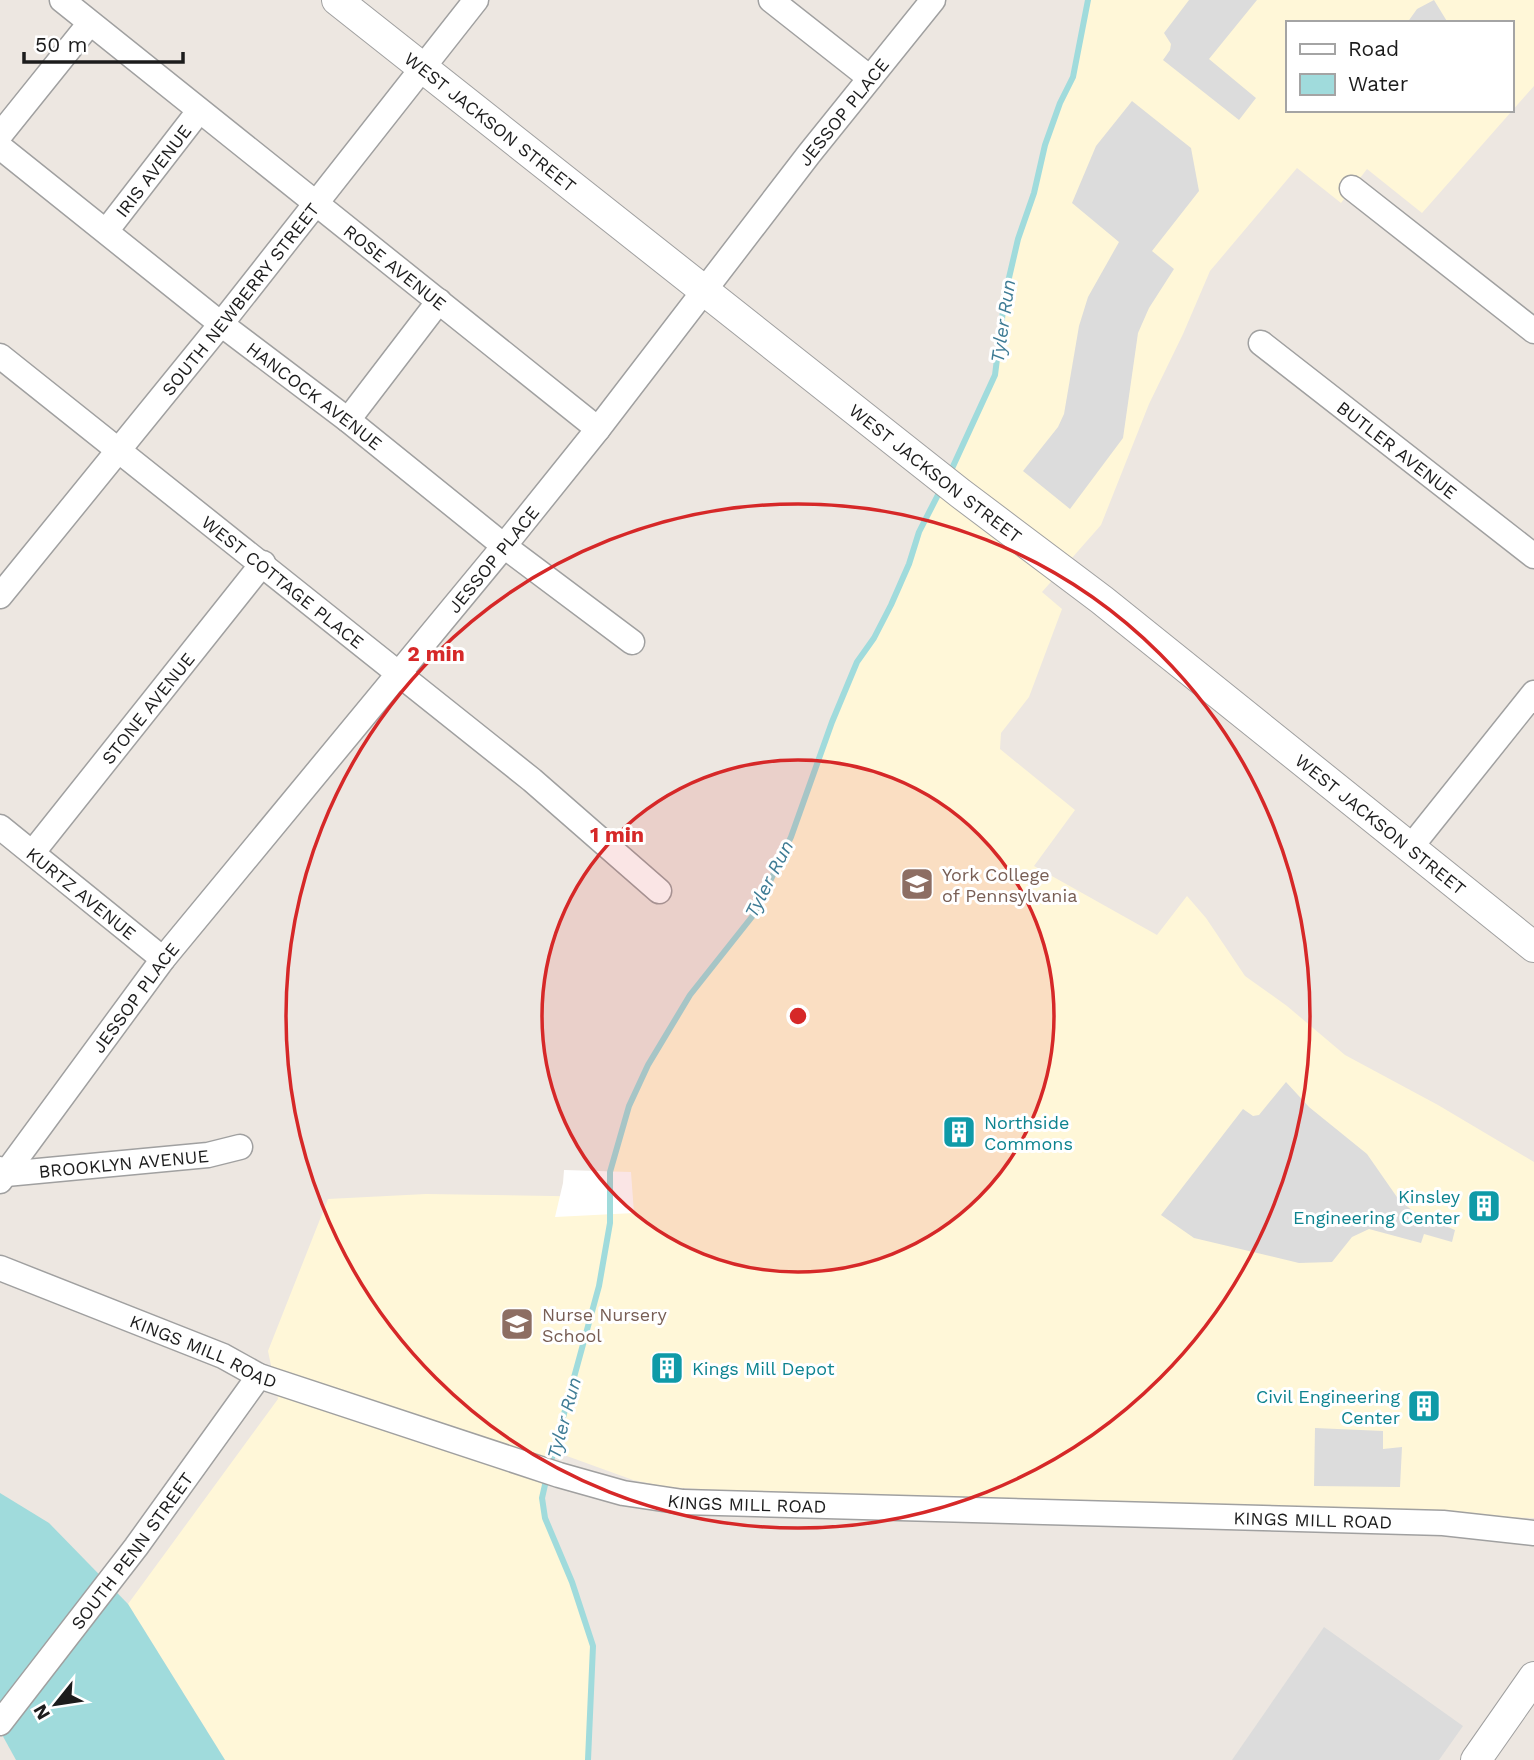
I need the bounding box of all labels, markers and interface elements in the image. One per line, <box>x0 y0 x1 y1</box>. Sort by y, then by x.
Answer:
scale bar <box>24 21 184 65</box>
legend <box>1286 21 1513 112</box>
text: 50 m <box>35 32 87 57</box>
text: Road <box>1348 36 1399 61</box>
street label: WEST JACKSON STREET <box>401 47 581 196</box>
street label: JESSOP PLACE <box>794 54 893 170</box>
text: Water <box>1348 71 1409 96</box>
street label: IRIS AVENUE <box>111 120 195 221</box>
street label: SOUTH NEWBERRY STREET <box>157 198 323 399</box>
street label: ROSE AVENUE <box>340 220 451 314</box>
water label: Tyler Run <box>986 278 1020 364</box>
street label: HANCOCK AVENUE <box>243 337 387 454</box>
street label: BUTLER AVENUE <box>1333 396 1462 503</box>
street label: WEST JACKSON STREET <box>845 399 1026 547</box>
street label: JESSOP PLACE <box>443 501 543 617</box>
street label: WEST COTTAGE PLACE <box>198 511 368 653</box>
text: 2 min <box>407 641 465 666</box>
street label: STONE AVENUE <box>97 648 198 768</box>
street label: WEST JACKSON STREET <box>1291 749 1471 899</box>
text: 1 min <box>590 822 644 847</box>
water label: Tyler Run <box>740 836 798 922</box>
street label: KURTZ AVENUE <box>22 842 141 944</box>
place label: York College of Pennsylvania <box>942 864 1077 906</box>
school or university icon: York College of Pennsylvania <box>898 865 936 903</box>
street label: JESSOP PLACE <box>87 938 183 1057</box>
centre of rings <box>786 1004 810 1028</box>
place label: Northside Commons <box>984 1112 1073 1154</box>
building icon: Northside Commons <box>940 1113 978 1151</box>
street label: BROOKLYN AVENUE <box>38 1144 210 1181</box>
place label: Kinsley Engineering Center <box>1293 1186 1461 1228</box>
building icon: Kinsley Engineering Center <box>1465 1187 1503 1225</box>
place label: Nurse Nursery School <box>542 1304 668 1346</box>
school or university icon: Nurse Nursery School <box>498 1305 536 1343</box>
street label: KINGS MILL ROAD <box>127 1310 280 1392</box>
building icon: Kings Mill Depot <box>648 1349 686 1387</box>
place label: Kings Mill Depot <box>692 1358 835 1379</box>
water label: Tyler Run <box>542 1374 586 1462</box>
place label: Civil Engineering Center <box>1256 1386 1400 1428</box>
building icon: Civil Engineering Center <box>1405 1387 1443 1425</box>
street label: SOUTH PENN STREET <box>66 1468 197 1633</box>
street label: KINGS MILL ROAD <box>666 1489 827 1516</box>
street label: KINGS MILL ROAD <box>1233 1507 1392 1532</box>
north arrow <box>21 1669 91 1739</box>
text: N <box>28 1700 55 1724</box>

